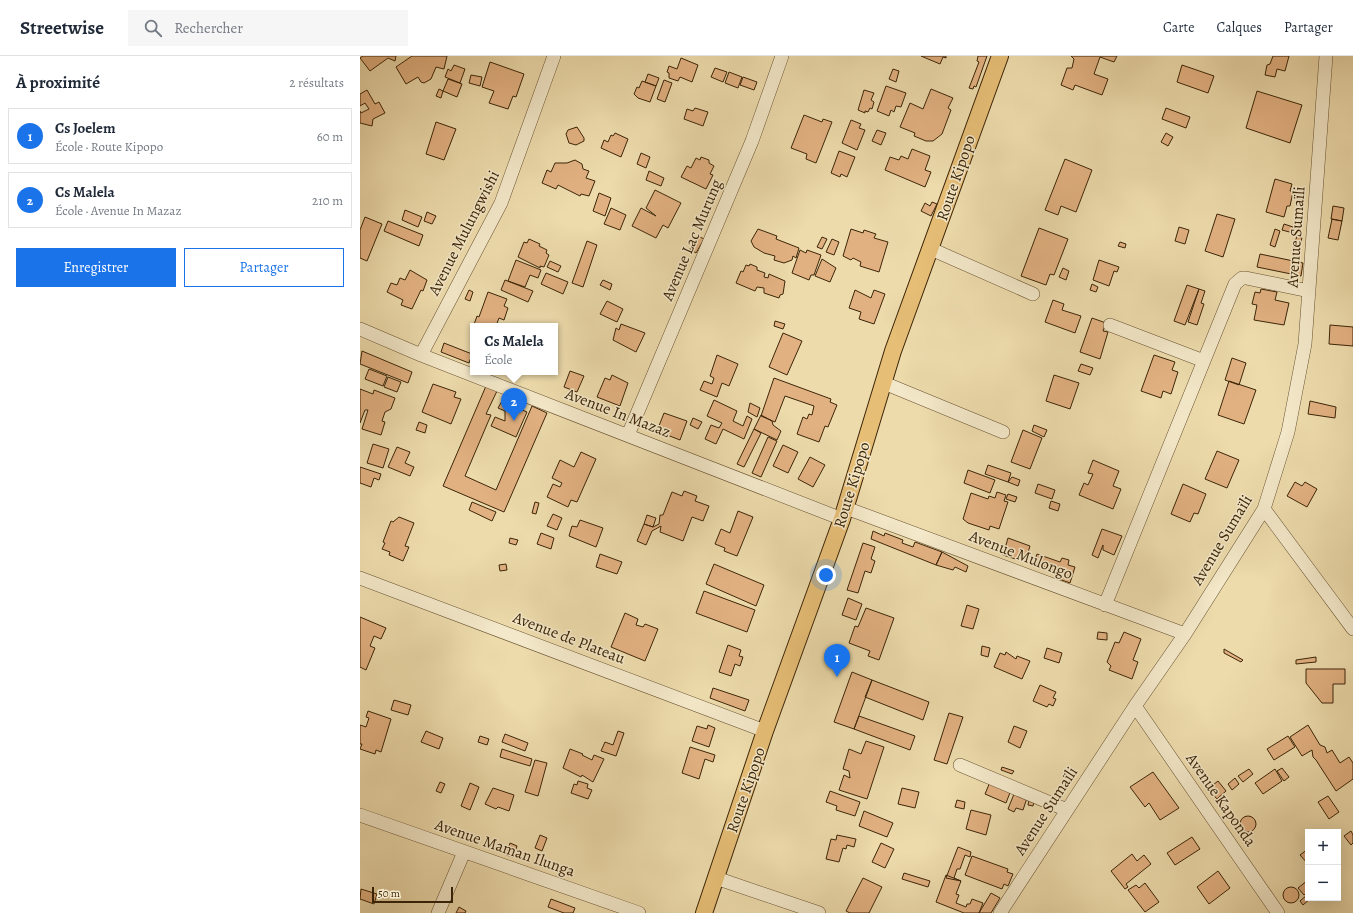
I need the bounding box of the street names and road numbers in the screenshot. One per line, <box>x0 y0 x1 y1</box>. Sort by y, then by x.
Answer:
street label: Route Kipopo <box>931 132 981 224</box>
street label: Avenue Mulungwishi <box>423 167 505 300</box>
street label: Avenue Lac Murung <box>656 176 727 305</box>
street label: Avenue Sumaïli <box>1281 186 1311 289</box>
street label: Avenue In Mazaz <box>561 382 674 443</box>
street label: Route Kipopo <box>828 439 876 531</box>
street label: Avenue Sumaïli <box>1186 491 1258 590</box>
street label: Avenue Mulongo <box>965 525 1076 585</box>
street label: Avenue de Plateau <box>509 606 629 670</box>
street label: Route Kipopo <box>721 744 771 836</box>
street label: Avenue Kaponda <box>1180 748 1262 852</box>
street label: Avenue Sumaïli <box>1009 762 1083 860</box>
street label: Avenue Maman Ilunga <box>431 813 578 882</box>

